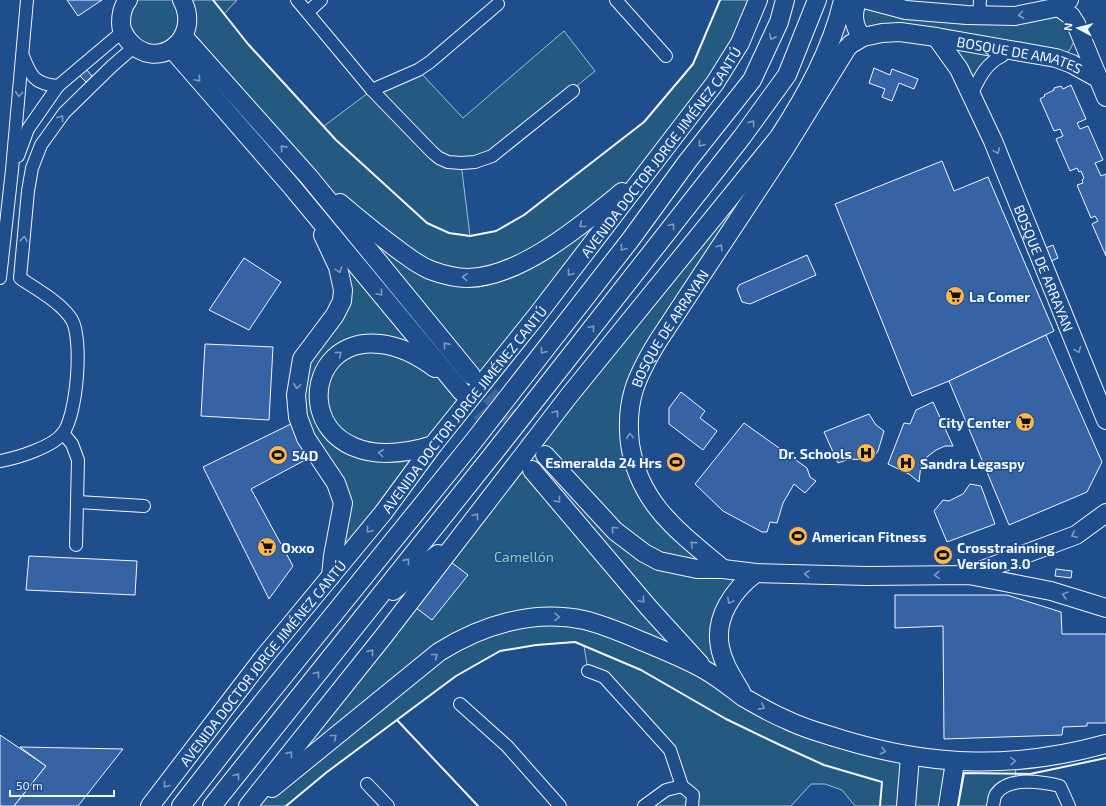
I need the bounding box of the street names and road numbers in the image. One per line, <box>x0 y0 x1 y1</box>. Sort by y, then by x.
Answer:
street label: BOSQUE DE AMATES <box>956 32 1086 77</box>
street label: AVENIDA DOCTOR JORGE JIMÉNEZ CANTÚ <box>576 43 744 260</box>
street label: BOSQUE DE ARRAYAN <box>1011 202 1078 334</box>
street label: BOSQUE DE ARRAYAN <box>627 266 712 389</box>
street label: AVENIDA DOCTOR JORGE JIMÉNEZ CANTÚ <box>378 302 550 516</box>
street label: AVENIDA DOCTOR JORGE JIMÉNEZ CANTÚ <box>175 556 349 769</box>

